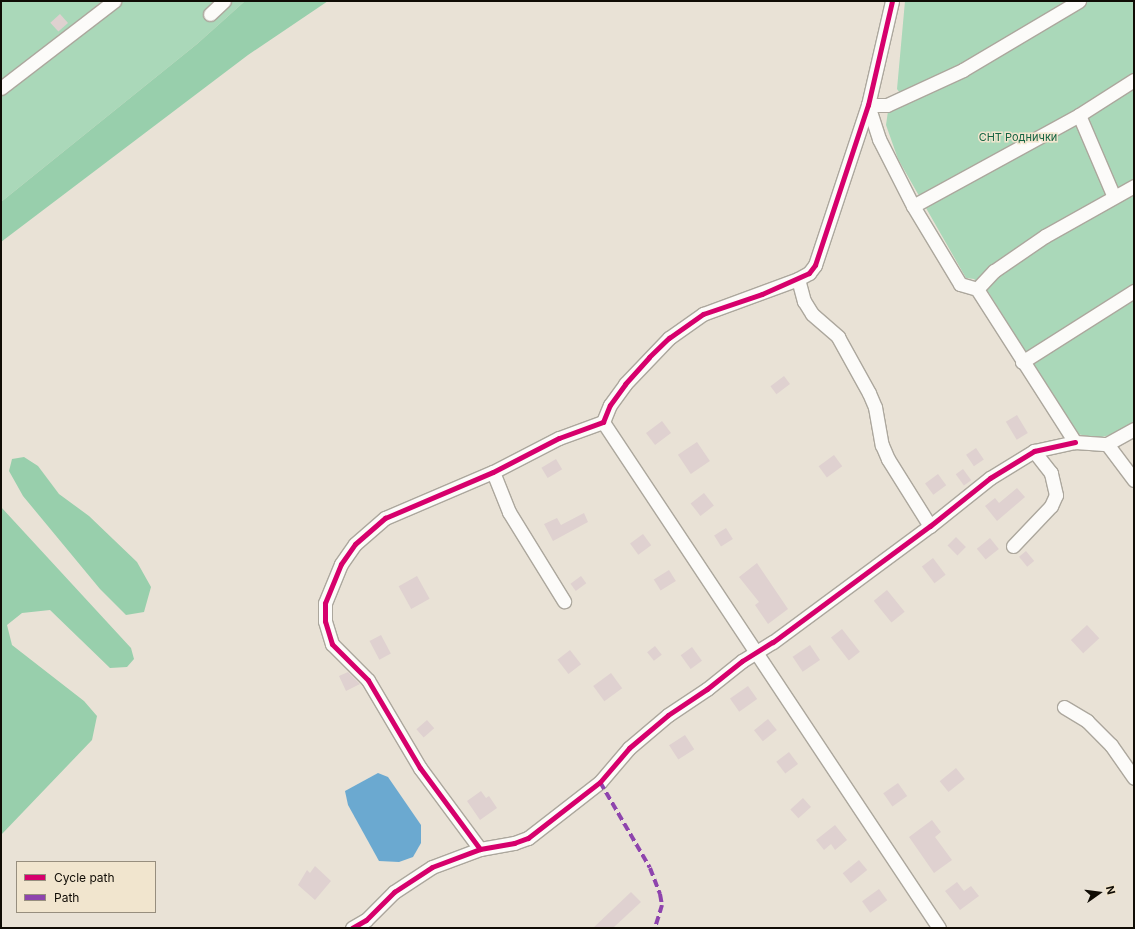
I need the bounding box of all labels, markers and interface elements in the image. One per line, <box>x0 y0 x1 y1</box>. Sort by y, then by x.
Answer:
park label: СНТ Роднички <box>979 130 1057 144</box>
legend <box>16 861 156 913</box>
text: Cycle path <box>54 870 115 885</box>
north arrow <box>1079 873 1119 913</box>
text: N <box>1103 884 1118 896</box>
text: Path <box>54 890 79 905</box>

